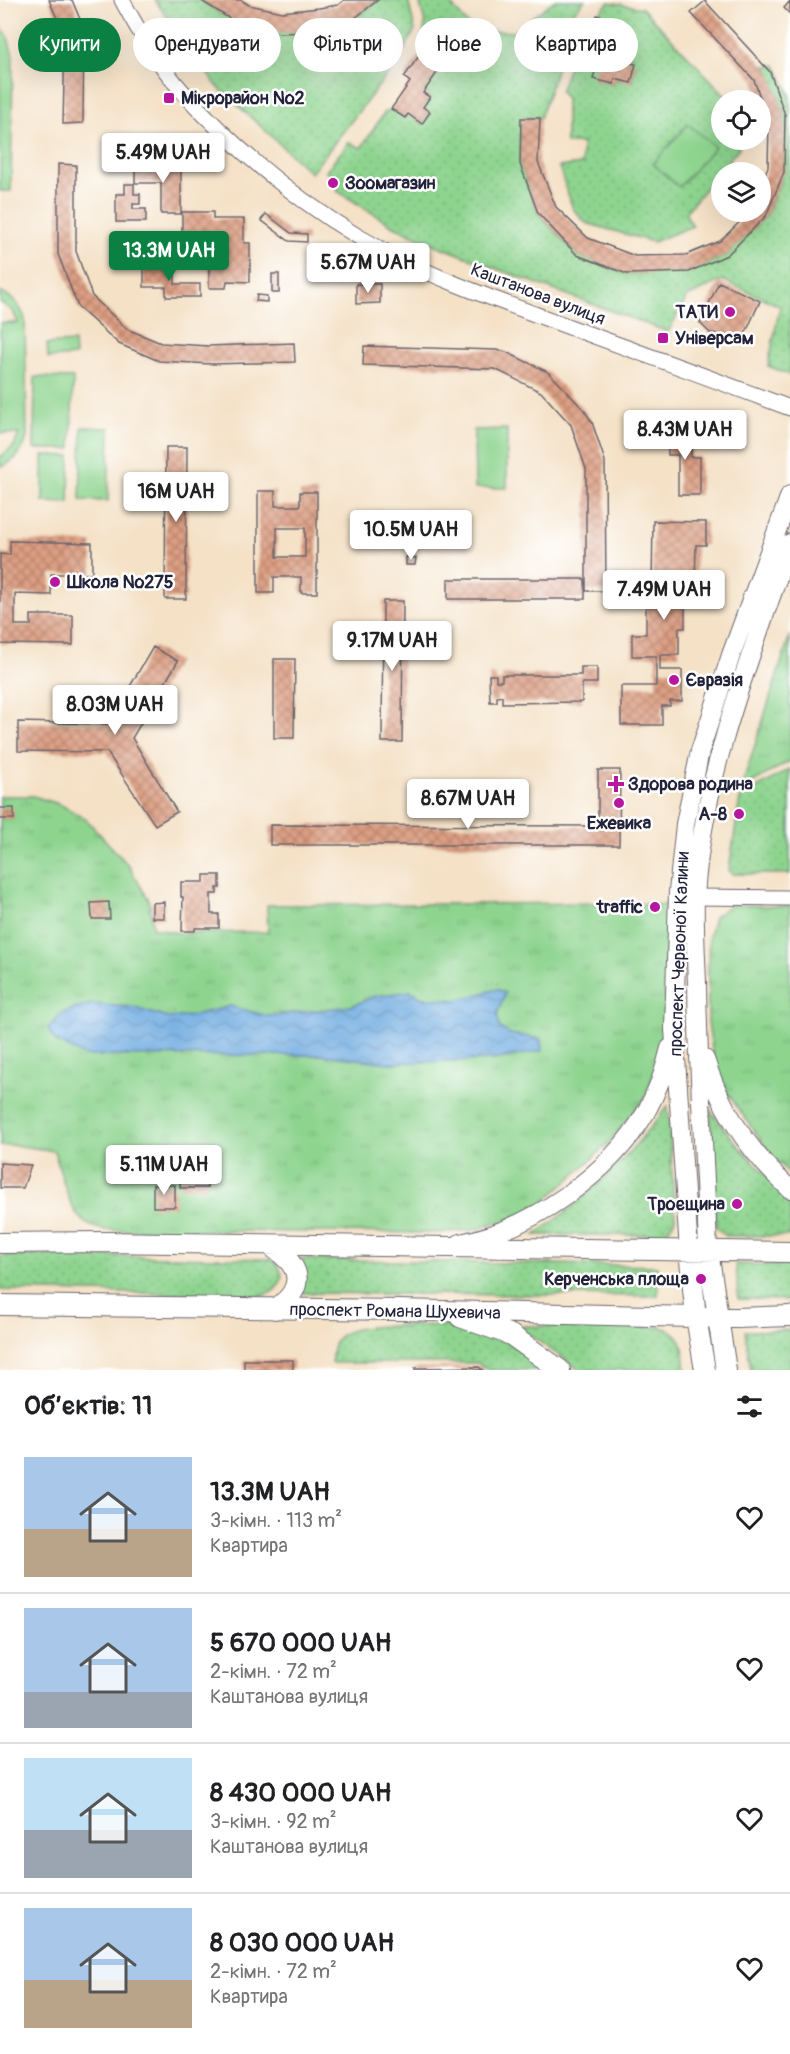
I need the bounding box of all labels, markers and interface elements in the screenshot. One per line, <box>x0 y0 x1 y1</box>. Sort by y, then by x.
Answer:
chip: Купити <box>18 18 121 72</box>
chip: Орендувати <box>133 18 281 72</box>
chip: Фільтри <box>293 18 403 72</box>
chip: Нове <box>415 18 502 72</box>
chip: Квартира <box>514 18 638 72</box>
place label: Мікрорайон №2 <box>181 87 305 110</box>
map controls <box>711 90 771 222</box>
button: locate <box>711 90 771 150</box>
marker: Мікрорайон №2 <box>162 91 176 105</box>
pin: 5.49M UAH <box>94 133 232 184</box>
text: 5.49M UAH <box>116 140 210 165</box>
button: layers <box>711 162 771 222</box>
place label: Зоомагазин <box>345 172 436 195</box>
marker: Зоомагазин <box>326 176 340 190</box>
pin: 13.3M UAH <box>100 231 238 282</box>
text: 13.3M UAH <box>123 238 215 263</box>
pin: 5.67M UAH <box>299 243 437 294</box>
text: 5.67M UAH <box>321 250 415 275</box>
street label: Каштанова вулиця <box>467 258 608 331</box>
place label: ТАТИ <box>675 301 718 324</box>
marker: ТАТИ <box>723 305 737 319</box>
place label: Універсам <box>675 327 754 350</box>
marker: Універсам <box>656 331 670 345</box>
pin: 8.43M UAH <box>616 410 754 461</box>
text: 8.43M UAH <box>638 417 732 442</box>
pin: 16M UAH <box>121 472 231 523</box>
text: 16M UAH <box>137 479 215 504</box>
pin: 10.5M UAH <box>342 510 480 561</box>
text: 10.5M UAH <box>364 517 458 542</box>
pin: 7.49M UAH <box>595 570 733 621</box>
place label: Школа №275 <box>66 571 174 594</box>
marker: Школа №275 <box>48 575 62 589</box>
text: 7.49M UAH <box>617 577 711 602</box>
pin: 9.17M UAH <box>323 621 461 672</box>
text: 9.17M UAH <box>347 628 437 653</box>
place label: Євразія <box>686 669 743 692</box>
marker: Євразія <box>667 673 681 687</box>
pin: 8.03M UAH <box>46 685 184 736</box>
text: 8.03M UAH <box>67 692 163 717</box>
place label: Здорова родина <box>628 773 754 796</box>
marker: Здорова родина <box>609 777 623 791</box>
pin: 8.67M UAH <box>399 779 537 830</box>
text: 8.67M UAH <box>421 786 515 811</box>
marker: Ежевика <box>612 796 626 810</box>
place label: А-8 <box>699 803 727 826</box>
marker: А-8 <box>732 807 746 821</box>
place label: Ежевика <box>587 812 652 835</box>
street label: проспект Червоної Калини <box>664 851 695 1057</box>
place label: traffic <box>596 896 643 919</box>
marker: traffic <box>648 900 662 914</box>
pin: 5.11M UAH <box>95 1145 233 1196</box>
text: 5.11M UAH <box>120 1152 208 1177</box>
place label: Троєщина <box>646 1193 726 1216</box>
marker: Троєщина <box>730 1197 744 1211</box>
place label: Керченська площа <box>544 1268 690 1291</box>
marker: Керченська площа <box>694 1272 708 1286</box>
street label: проспект Романа Шухевича <box>289 1298 501 1325</box>
text: Об’єктів: 11 <box>24 1390 152 1422</box>
icon: filters <box>733 1390 766 1423</box>
text: 13.3M UAH <box>210 1476 330 1508</box>
icon: home <box>72 1481 144 1553</box>
icon: heart <box>733 1501 766 1534</box>
text: 3-кімн. · 113 m² <box>210 1508 342 1533</box>
text: Квартира <box>210 1533 288 1558</box>
text: 5 670 000 UAH <box>210 1627 391 1659</box>
icon: home <box>72 1632 144 1704</box>
icon: heart <box>733 1652 766 1685</box>
text: 2-кімн. · 72 m² <box>210 1659 337 1684</box>
text: Каштанова вулиця <box>210 1684 368 1709</box>
text: 8 430 000 UAH <box>210 1777 391 1809</box>
icon: home <box>72 1782 144 1854</box>
icon: heart <box>733 1802 766 1835</box>
text: 3-кімн. · 92 m² <box>210 1809 337 1834</box>
text: Каштанова вулиця <box>210 1834 368 1859</box>
text: 8 030 000 UAH <box>210 1927 394 1959</box>
icon: home <box>72 1932 144 2004</box>
icon: heart <box>733 1952 766 1985</box>
text: 2-кімн. · 72 m² <box>210 1959 337 1984</box>
text: Квартира <box>210 1984 288 2009</box>

